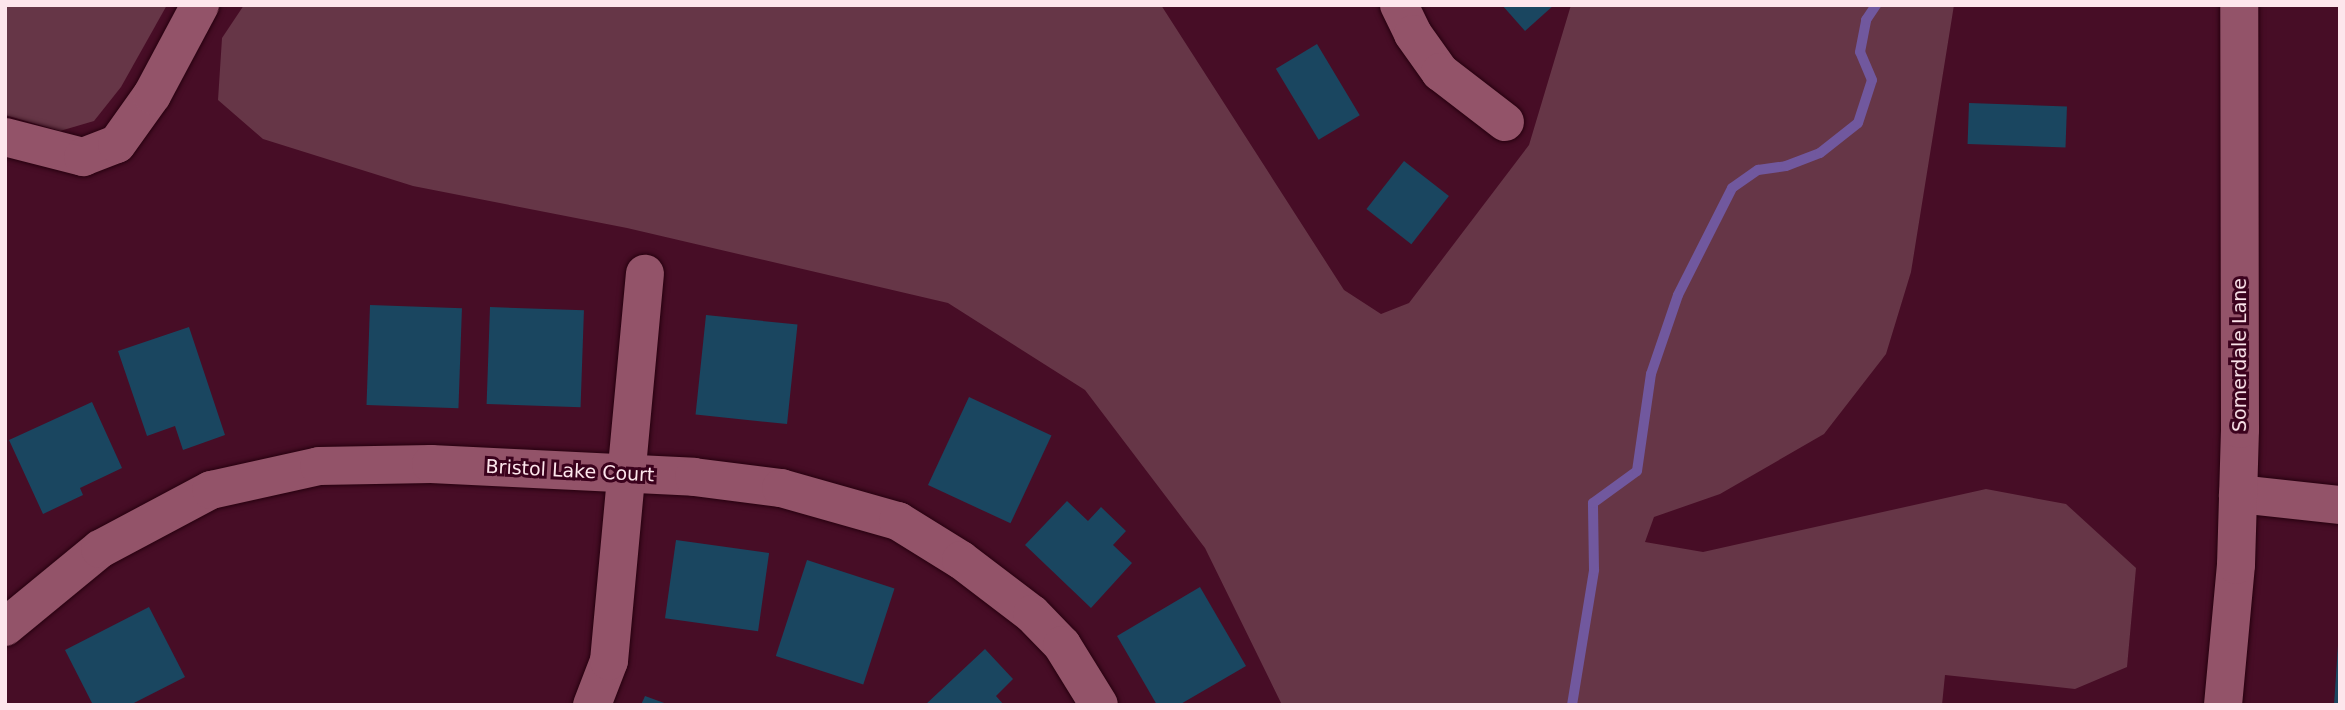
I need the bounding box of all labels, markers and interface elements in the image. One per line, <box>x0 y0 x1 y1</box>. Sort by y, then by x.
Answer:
street label: Somerdale Lane <box>2229 278 2251 432</box>
street label: Bristol Lake Court <box>485 455 655 487</box>

